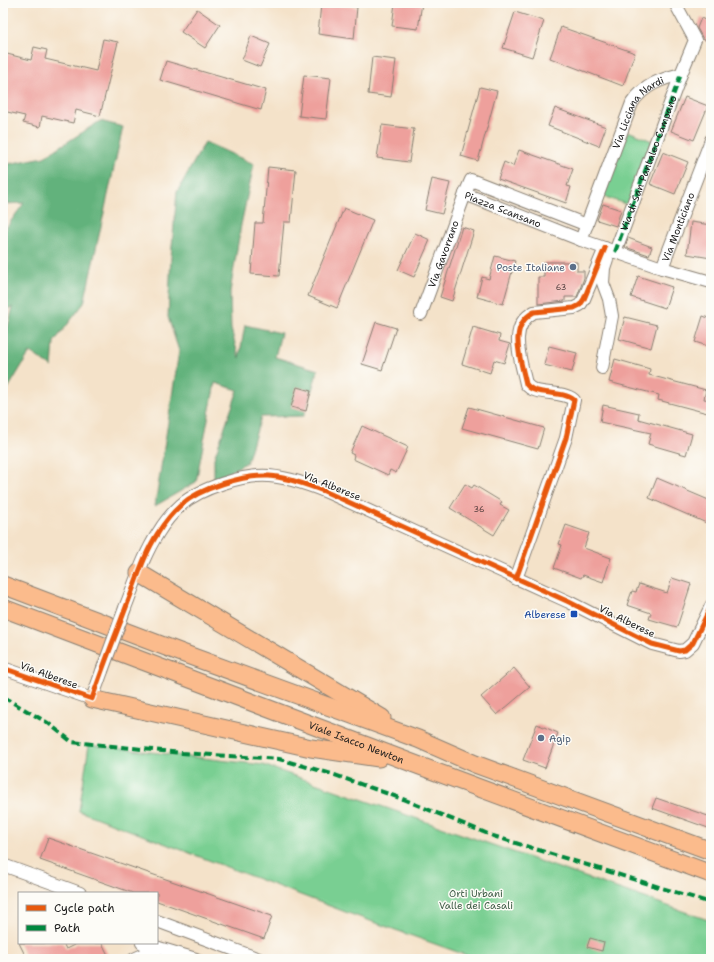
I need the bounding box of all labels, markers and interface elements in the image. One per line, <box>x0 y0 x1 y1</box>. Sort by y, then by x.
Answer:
street label: Via Licciana Nardi <box>609 73 666 151</box>
street label: Via di San Pantaleo Campano <box>617 93 679 233</box>
street label: Piazza Scansano <box>463 188 543 230</box>
street label: Via Monticiano <box>659 190 697 264</box>
street label: Via Gavorrano <box>425 219 461 289</box>
place label: Poste Italiane <box>496 261 565 274</box>
marker: Poste Italiane <box>568 262 578 272</box>
house number: 63 <box>556 282 566 293</box>
street label: Via Alberese <box>301 469 363 504</box>
house number: 36 <box>474 504 485 515</box>
street label: Via Alberese <box>597 602 657 640</box>
place label: Alberese <box>524 608 566 621</box>
marker: Alberese <box>569 609 579 619</box>
street label: Via Alberese <box>18 658 80 692</box>
street label: Viale Isacco Newton <box>307 718 406 766</box>
place label: Agip <box>549 732 571 745</box>
marker: Agip <box>536 733 546 743</box>
park label: Orti Urbani Valle dei Casali <box>439 887 513 912</box>
legend <box>18 892 158 944</box>
text: Cycle path <box>54 900 115 916</box>
text: Path <box>54 920 80 936</box>

